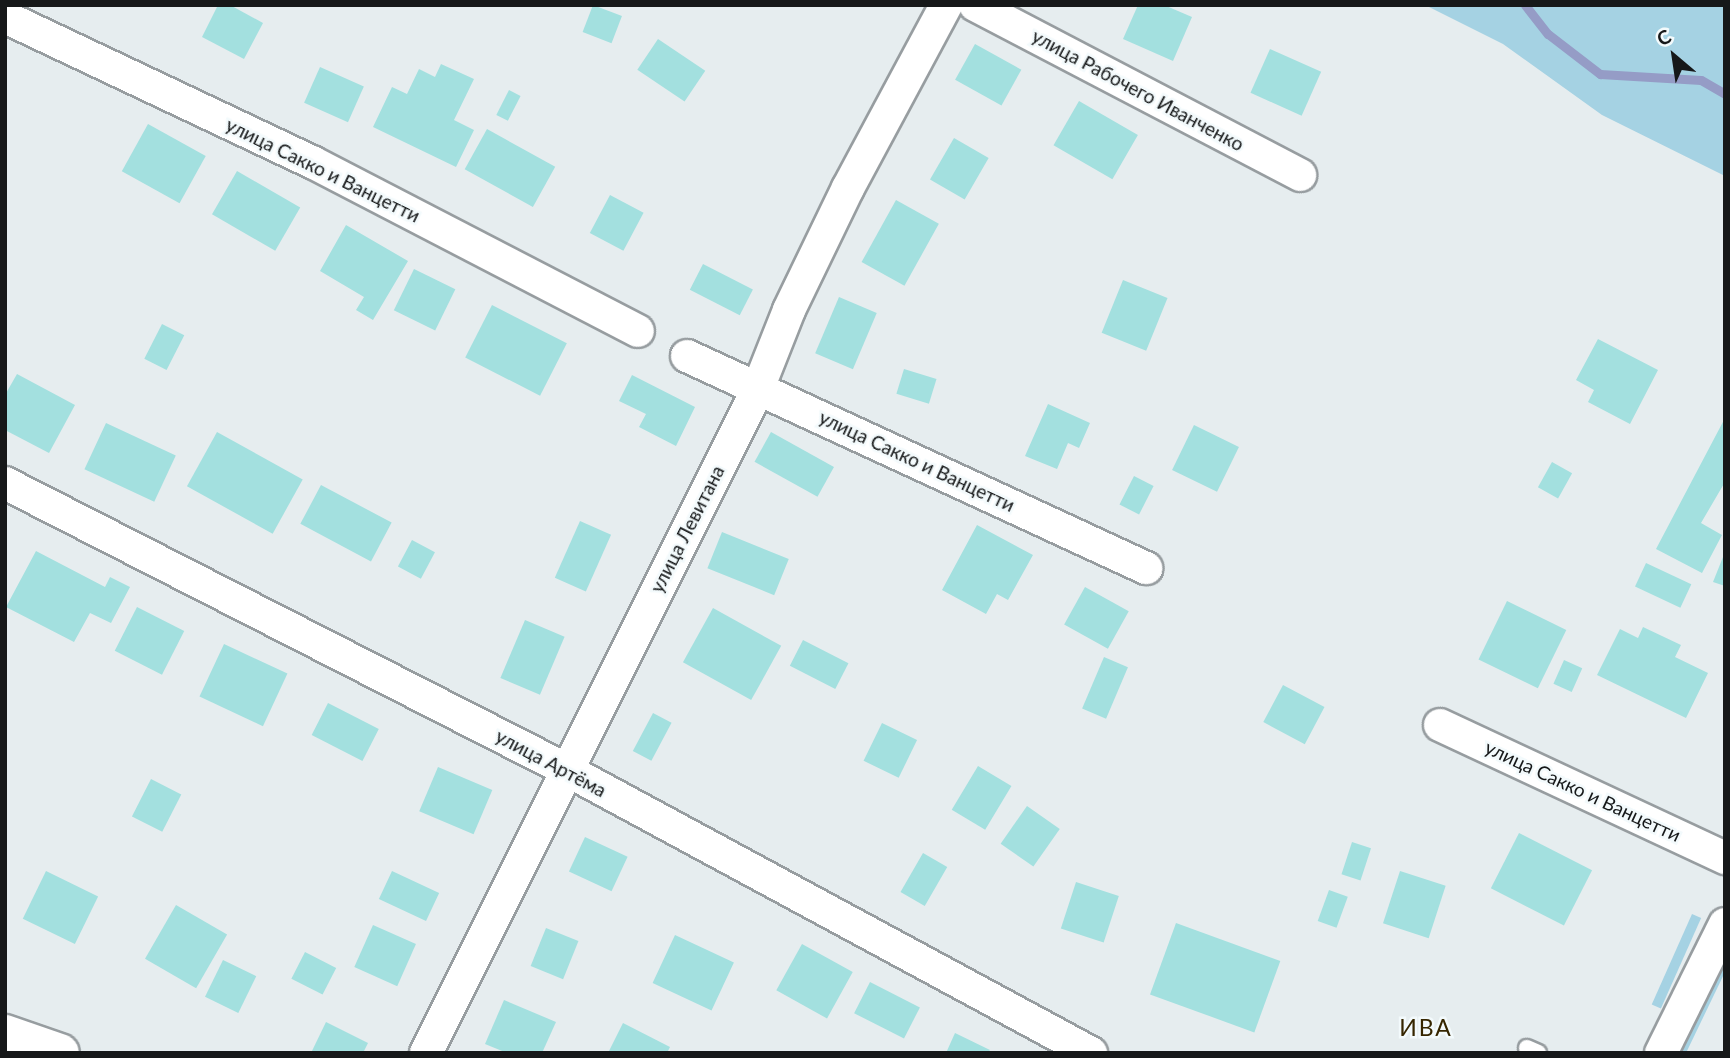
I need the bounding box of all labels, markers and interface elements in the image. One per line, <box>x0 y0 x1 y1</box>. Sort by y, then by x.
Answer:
north arrow <box>1639 21 1709 91</box>
street label: улица Рабочего Иванченко <box>1028 24 1248 156</box>
text: С <box>1652 24 1675 50</box>
street label: улица Сакко и Ванцетти <box>222 113 424 227</box>
street label: улица Сакко и Ванцетти <box>816 406 1018 516</box>
street label: улица Левитана <box>645 462 729 596</box>
street label: улица Артёма <box>492 724 610 802</box>
street label: улица Сакко и Ванцетти <box>1482 736 1684 846</box>
district label: ИВА <box>1400 1013 1452 1041</box>

